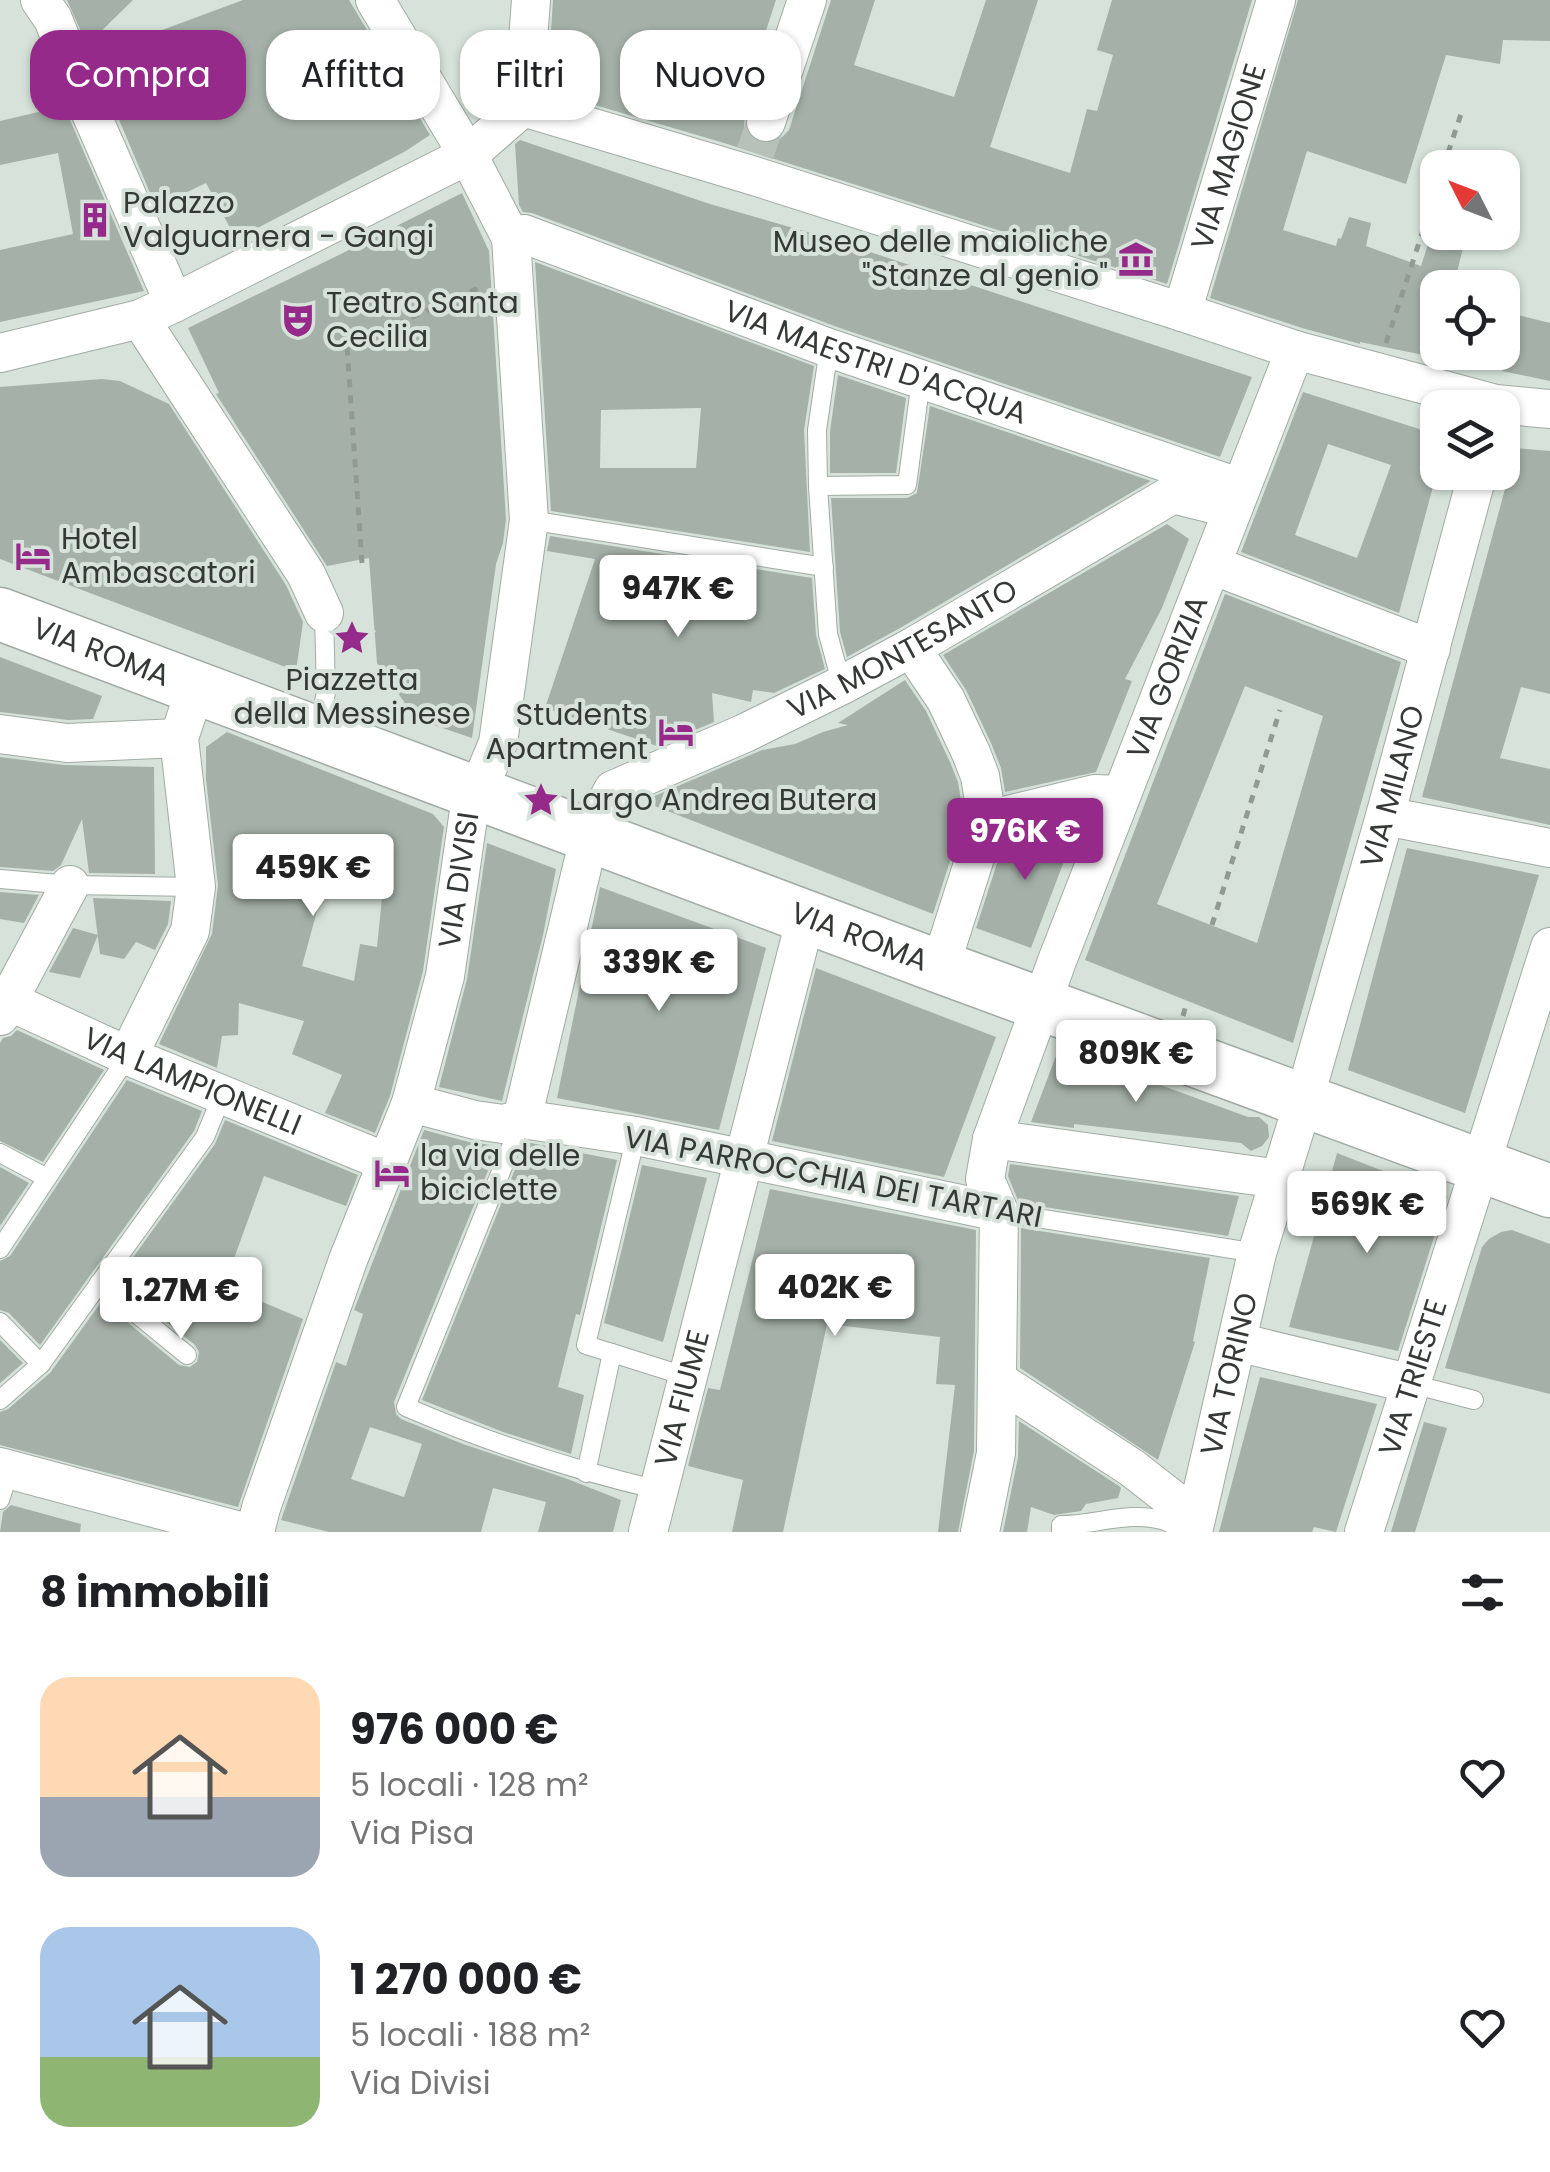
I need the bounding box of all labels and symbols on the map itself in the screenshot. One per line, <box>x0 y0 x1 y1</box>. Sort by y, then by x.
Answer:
street label: VIA MAGIONE <box>1180 58 1277 255</box>
north arrow <box>1420 150 1520 250</box>
place label: Palazzo Valguarnera - Gangi <box>123 181 434 258</box>
building icon: Palazzo Valguarnera - Gangi <box>76 201 114 239</box>
place label: Museo delle maioliche "Stanze al genio" <box>773 220 1108 297</box>
museum icon: Museo delle maioliche "Stanze al genio" <box>1117 240 1155 278</box>
place label: Teatro Santa Cecilia <box>326 281 519 358</box>
street label: VIA MAESTRI D'ACQUA <box>718 289 1033 435</box>
theatre icon: Teatro Santa Cecilia <box>279 301 317 339</box>
place label: Hotel Ambascatori <box>61 517 256 594</box>
hotel icon: Hotel Ambascatori <box>14 537 52 575</box>
pin: 947K € <box>597 555 759 640</box>
street label: VIA MONTESANTO <box>780 568 1026 730</box>
street label: VIA GORIZIA <box>1116 589 1218 765</box>
street label: VIA ROMA <box>26 606 176 697</box>
place icon: Piazzetta della Messinese <box>333 619 371 657</box>
place label: Piazzetta della Messinese <box>233 658 471 735</box>
place label: Students Apartment <box>485 693 648 770</box>
street label: VIA MILANO <box>1349 700 1435 873</box>
hotel icon: Students Apartment <box>657 713 695 751</box>
place label: Largo Andrea Butera <box>569 778 877 821</box>
place icon: Largo Andrea Butera <box>522 781 560 819</box>
pin: 976K € <box>944 798 1106 883</box>
street label: VIA DIVISI <box>427 809 490 951</box>
pin: 459K € <box>232 834 394 919</box>
street label: VIA ROMA <box>785 891 934 982</box>
pin: 339K € <box>578 929 740 1014</box>
street label: VIA LAMPIONELLI <box>76 1016 308 1146</box>
pin: 809K € <box>1055 1020 1217 1105</box>
street label: VIA PARROCCHIA DEI TARTARI <box>620 1115 1046 1238</box>
place label: la via delle biciclette <box>420 1134 580 1211</box>
hotel icon: la via delle biciclette <box>373 1154 411 1192</box>
pin: 569K € <box>1286 1171 1448 1256</box>
pin: 402K € <box>754 1254 916 1339</box>
pin: 1.27M € <box>89 1257 273 1342</box>
street label: VIA TORINO <box>1189 1288 1268 1460</box>
street label: VIA TRIESTE <box>1368 1294 1458 1461</box>
street label: VIA FIUME <box>644 1325 720 1471</box>

